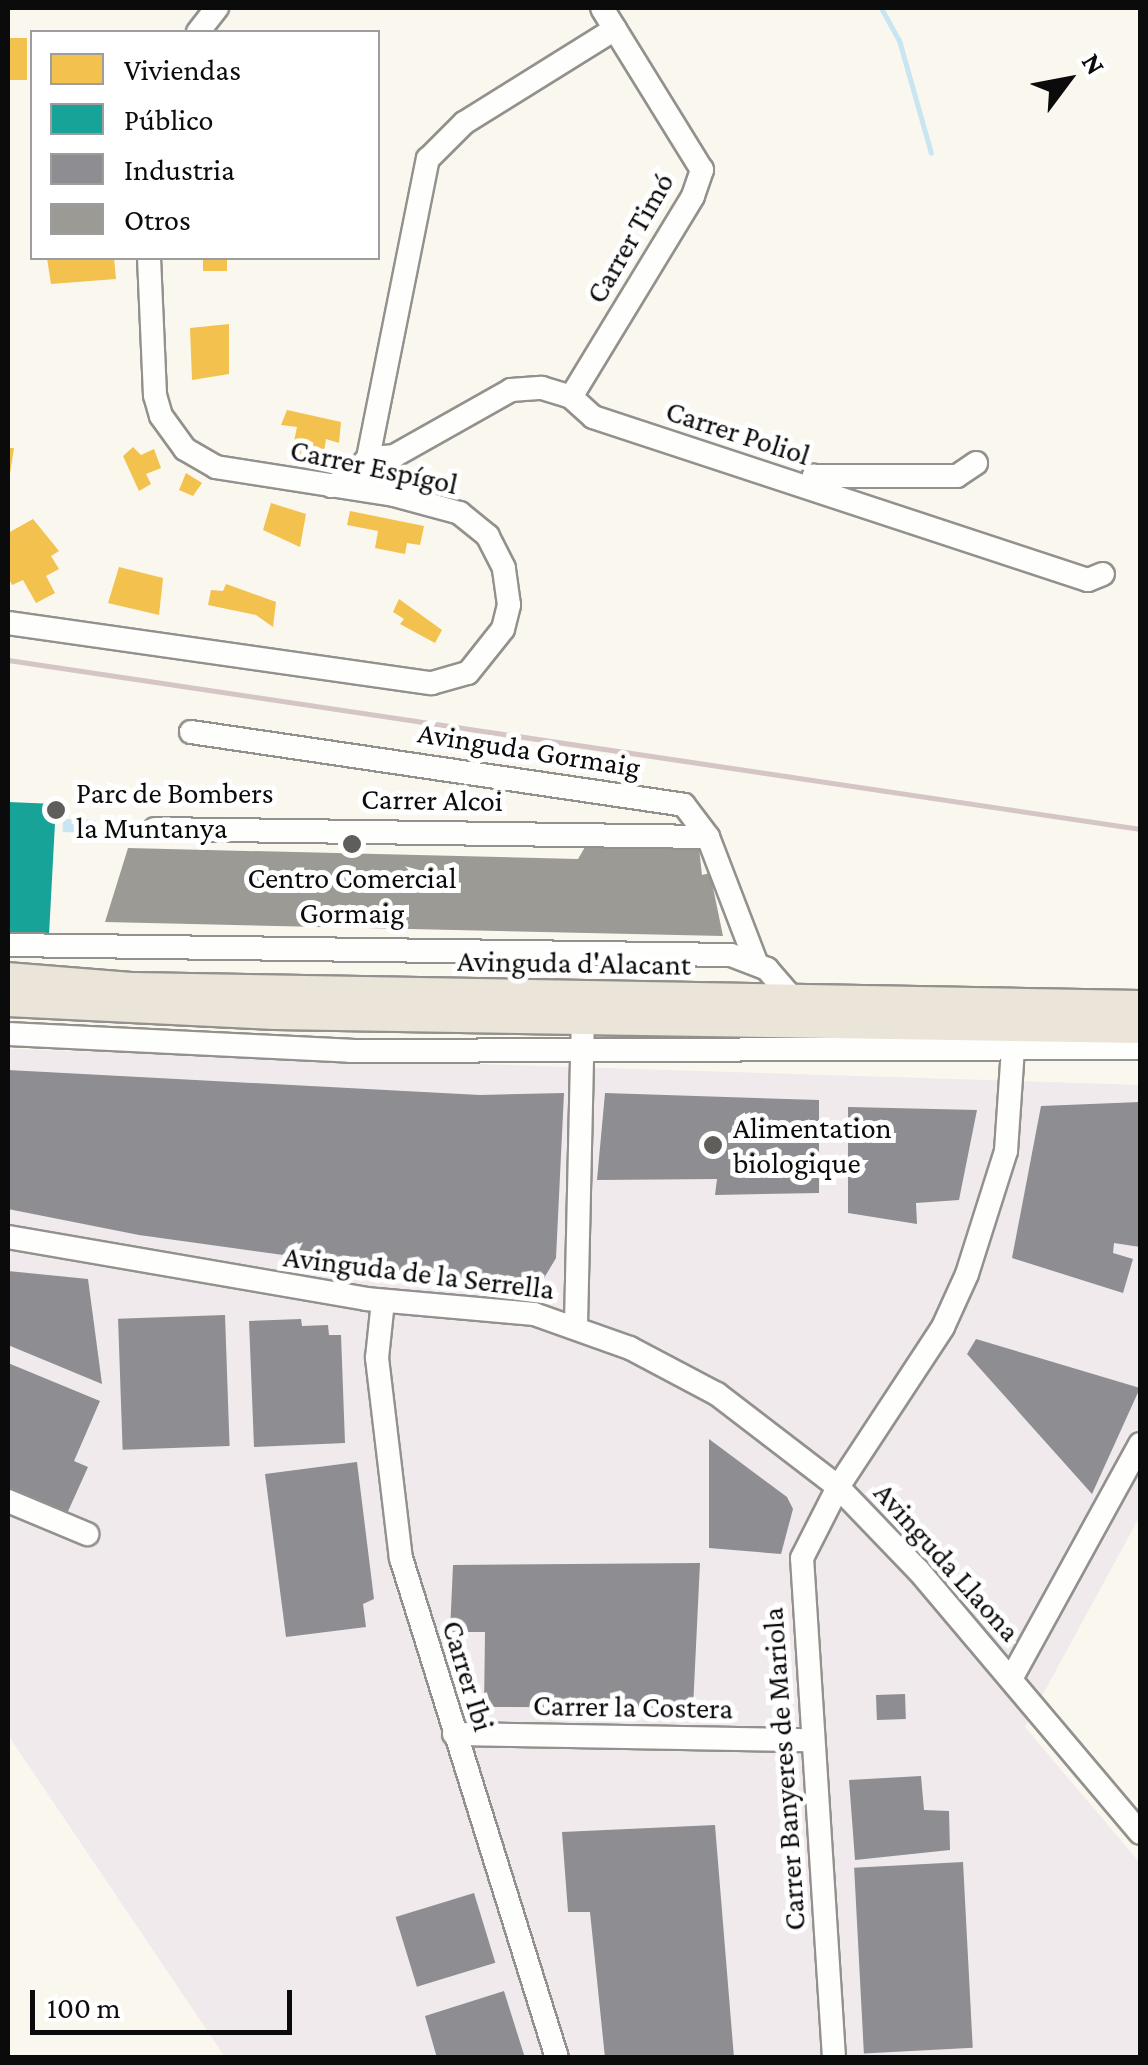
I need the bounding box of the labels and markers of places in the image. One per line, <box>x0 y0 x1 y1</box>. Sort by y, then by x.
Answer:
place label: Parc de Bombers la Muntanya <box>76 775 273 846</box>
marker: Parc de Bombers la Muntanya <box>45 799 67 821</box>
marker: Centro Comercial Gormaig <box>341 833 363 855</box>
place label: Centro Comercial Gormaig <box>247 860 457 930</box>
place label: Alimentation biologique <box>733 1110 892 1180</box>
marker: Alimentation biologique <box>702 1134 724 1156</box>

